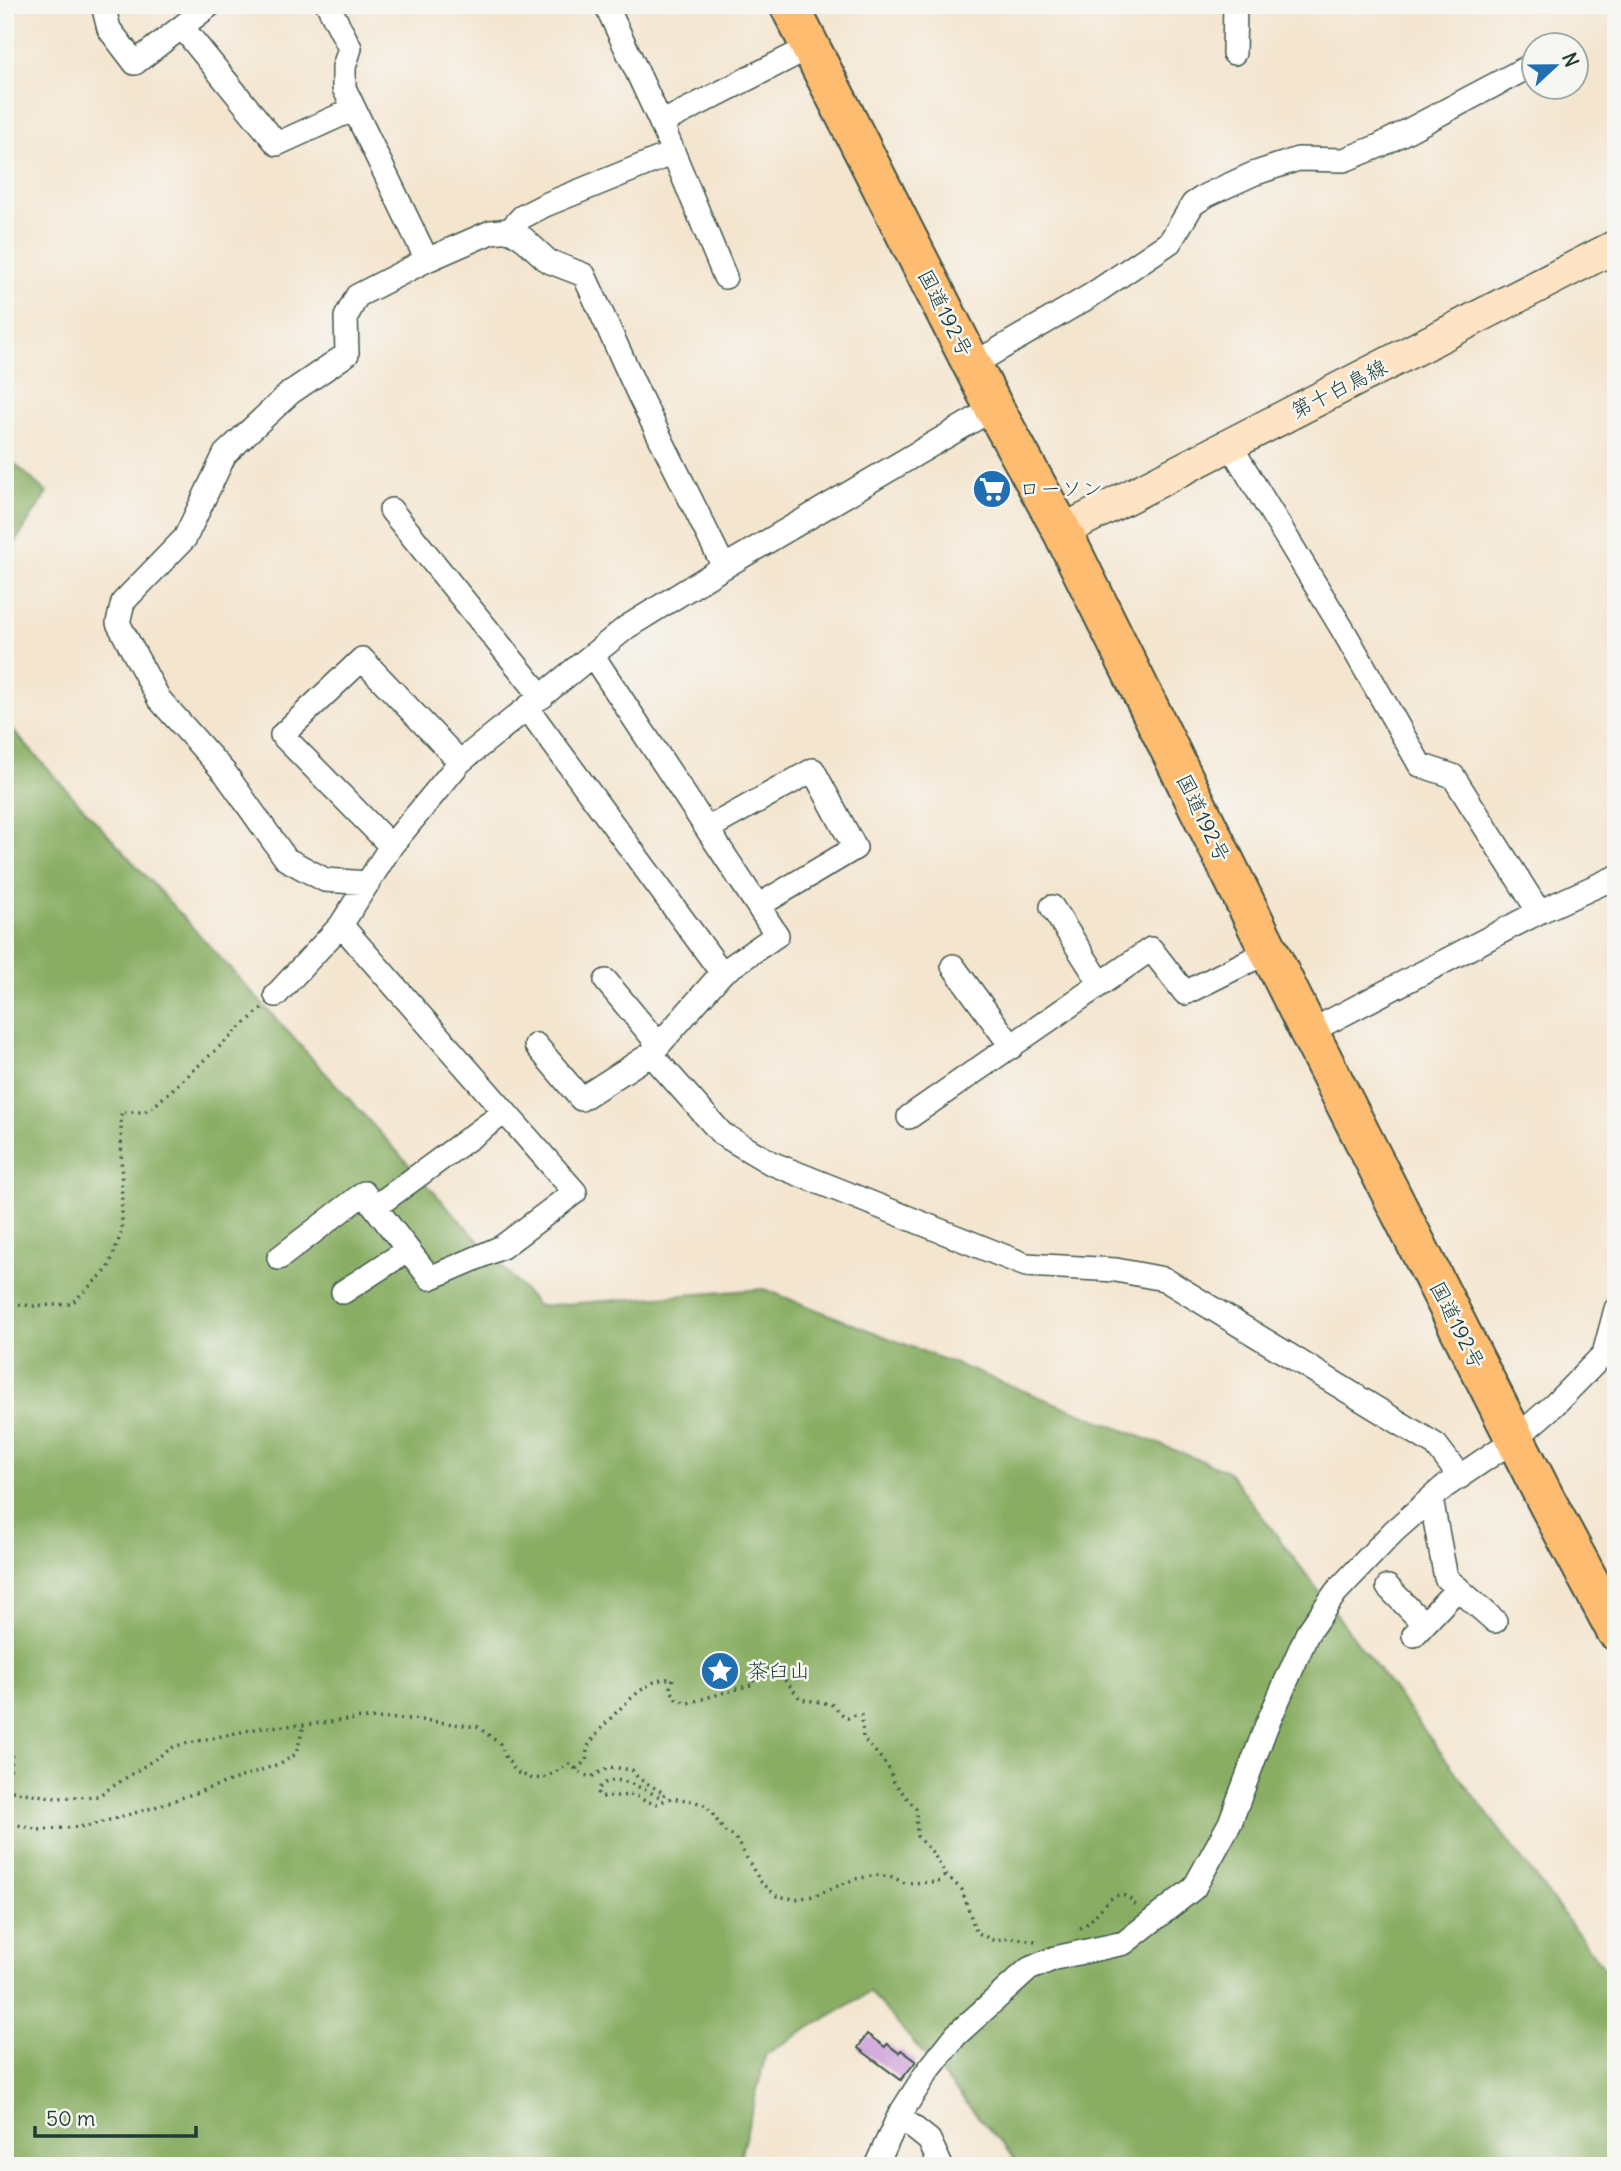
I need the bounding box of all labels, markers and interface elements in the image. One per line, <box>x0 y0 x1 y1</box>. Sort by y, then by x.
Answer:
north arrow <box>1520 32 1590 102</box>
text: N <box>1557 49 1584 70</box>
street label: 国道192号 <box>912 264 979 361</box>
street label: 第十白鳥線 <box>1286 353 1392 424</box>
supermarket icon: ローソン <box>971 468 1013 510</box>
place label: ローソン <box>1019 475 1103 502</box>
street label: 国道192号 <box>1171 769 1236 866</box>
street label: 国道192号 <box>1424 1276 1491 1373</box>
place icon: 茶臼山 <box>699 1650 741 1692</box>
place label: 茶臼山 <box>747 1657 810 1684</box>
scale bar <box>35 2094 196 2138</box>
text: 50 m <box>46 2105 95 2132</box>

